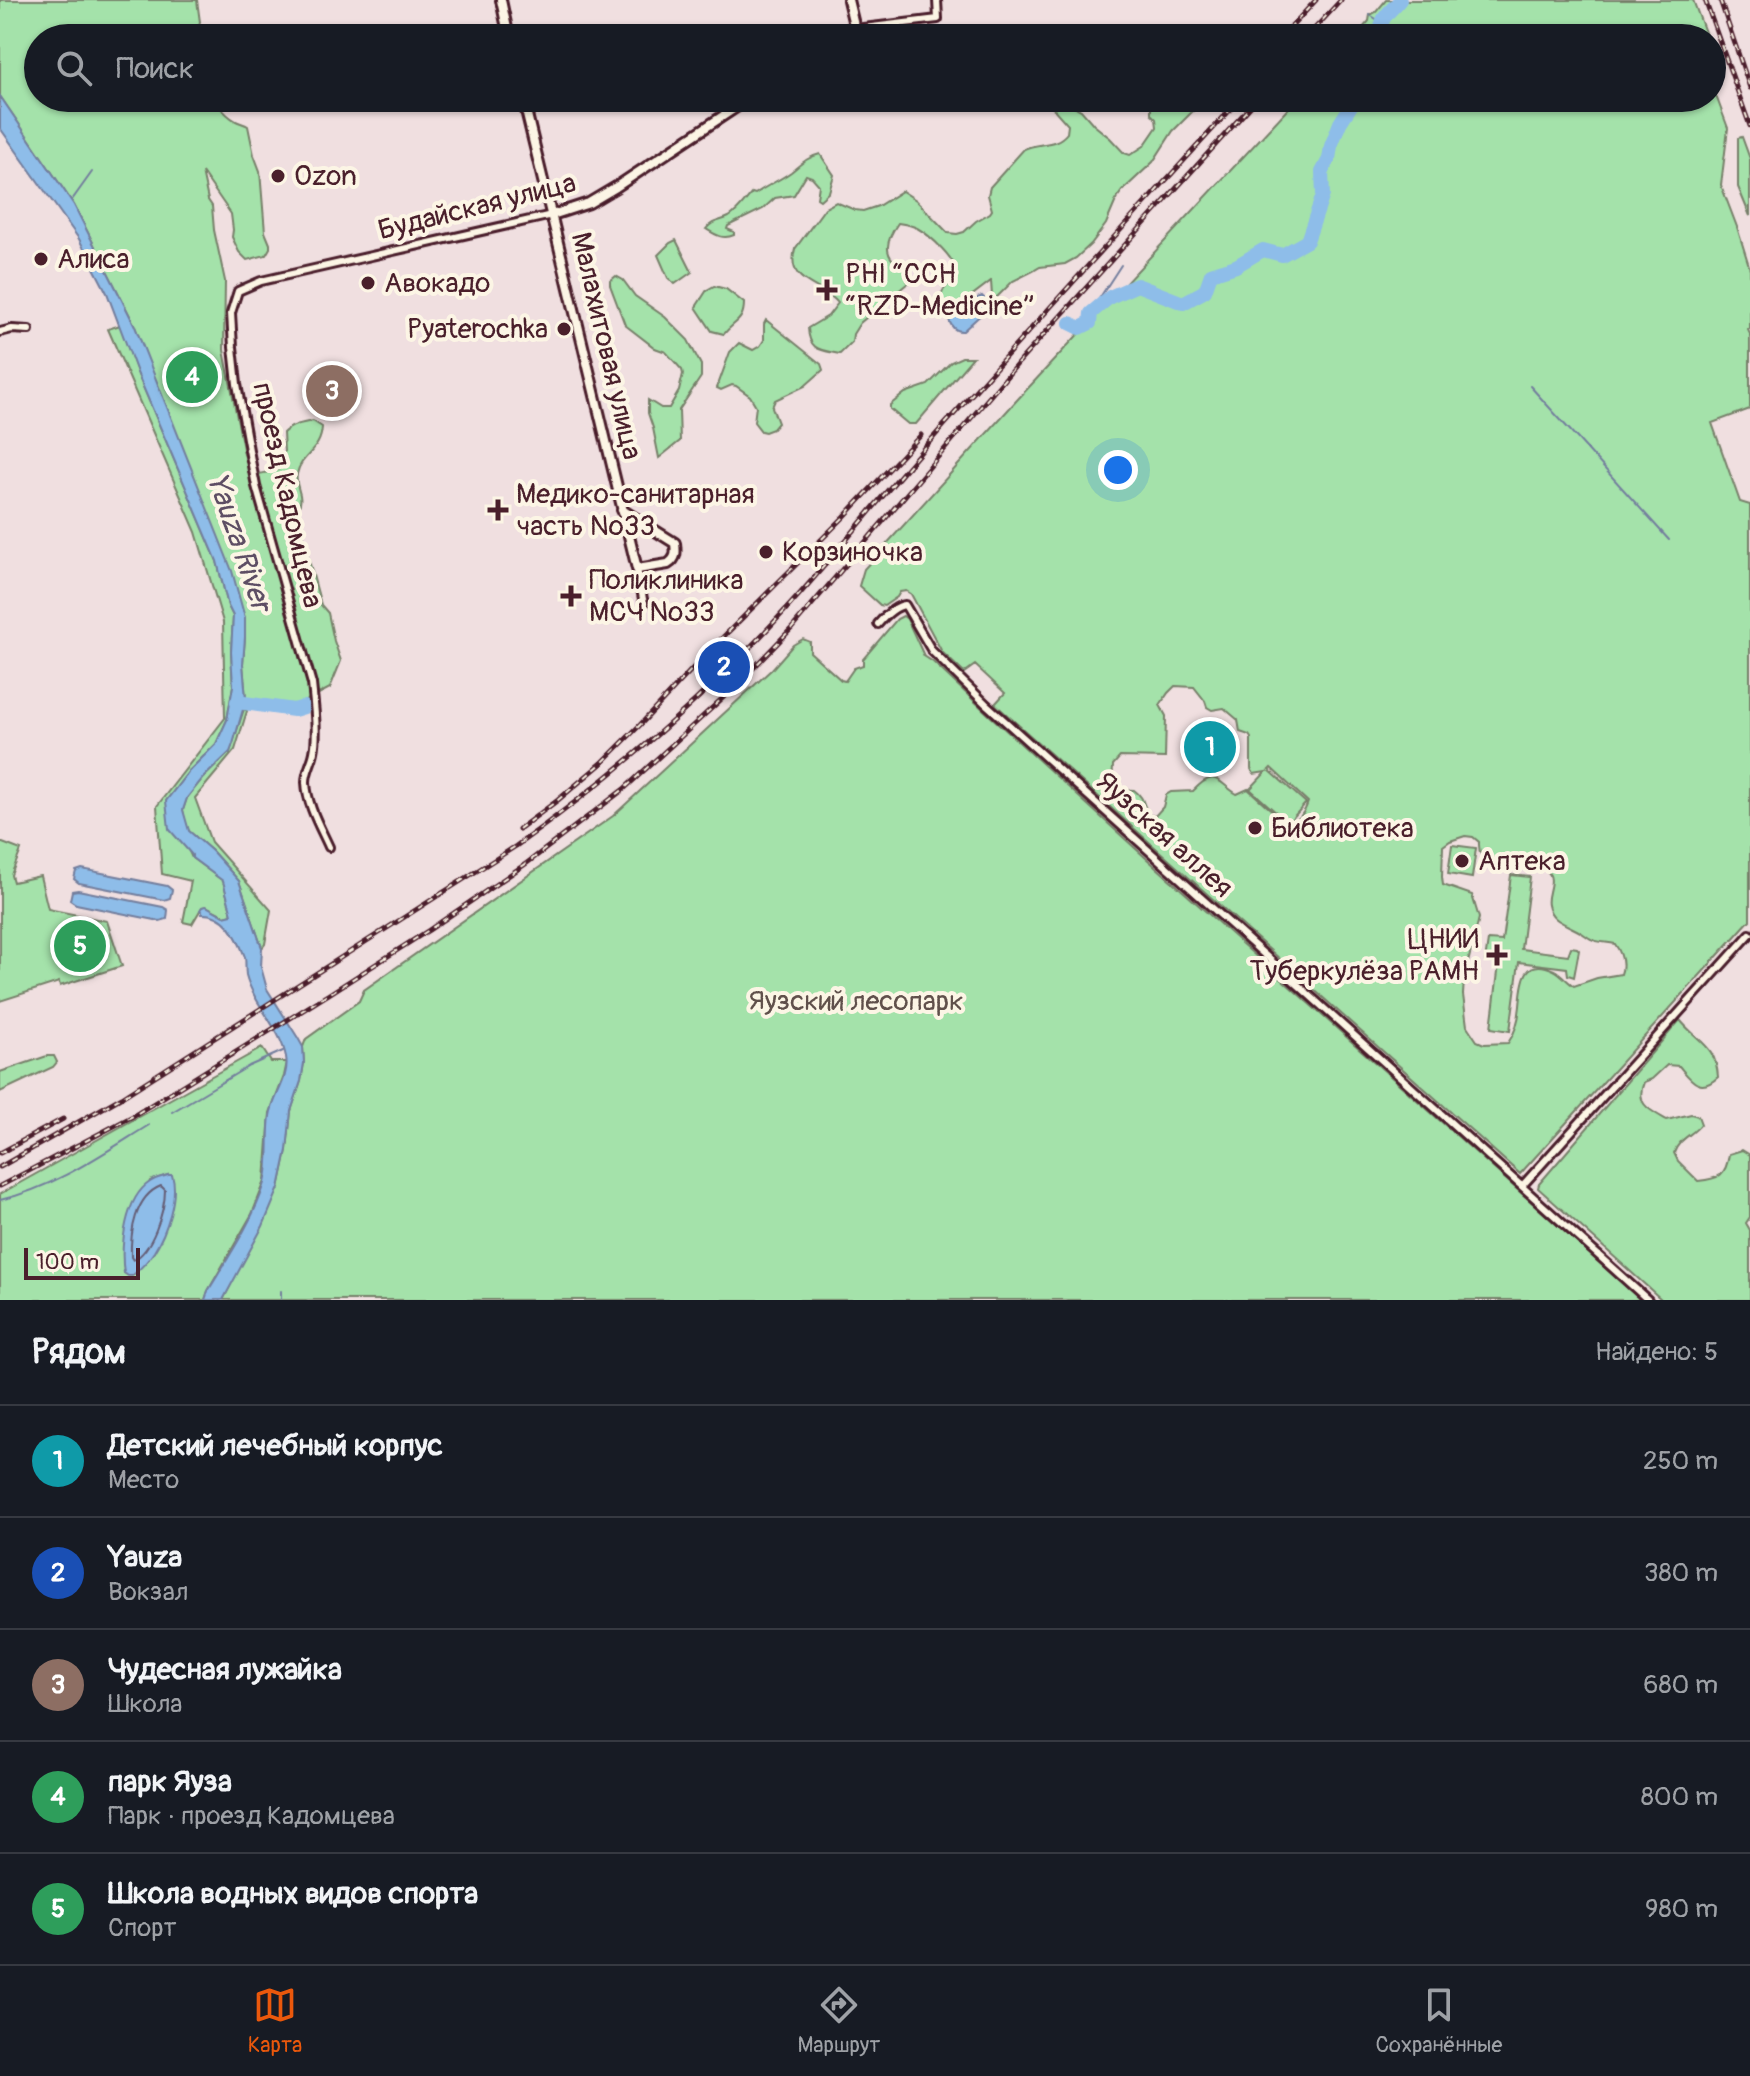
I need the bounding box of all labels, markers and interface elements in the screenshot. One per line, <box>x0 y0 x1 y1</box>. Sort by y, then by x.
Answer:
search box <box>24 24 1726 112</box>
icon: search <box>52 46 96 90</box>
text: Поиск <box>116 50 194 87</box>
place label: Ozon <box>294 159 357 194</box>
street label: Будайская улица <box>374 166 580 248</box>
marker: Ozon <box>269 167 287 185</box>
street label: Малахитовая улица <box>563 229 649 463</box>
place label: Алиса <box>57 242 130 277</box>
marker: Алиса <box>32 250 50 268</box>
place label: PHI “CCH “RZD-Medicine” <box>845 257 1034 324</box>
place label: Авокадо <box>384 266 490 301</box>
marker: Авокадо <box>359 274 377 292</box>
marker: PHI “CCH “RZD-Medicine” <box>816 279 838 301</box>
place label: Pyaterochka <box>407 312 548 347</box>
marker: Pyaterochka <box>555 320 573 338</box>
pin: 4 <box>166 347 218 407</box>
pin: 3 <box>306 361 358 421</box>
street label: проезд Кадомцева <box>244 379 330 611</box>
your location <box>1098 450 1138 490</box>
water label: Yauza River <box>198 468 281 619</box>
place label: Медико-санитарная часть №33 <box>516 477 755 544</box>
marker: Медико-санитарная часть №33 <box>487 499 509 521</box>
place label: Корзиночка <box>782 535 923 570</box>
marker: Корзиночка <box>757 543 775 561</box>
place label: Поликлиника МСЧ №33 <box>589 563 744 630</box>
marker: Поликлиника МСЧ №33 <box>560 585 582 607</box>
pin: 2 <box>698 637 750 697</box>
pin: 1 <box>1184 717 1236 777</box>
street label: Яузская аллея <box>1088 764 1240 906</box>
place label: Библиотека <box>1271 811 1414 846</box>
marker: Библиотека <box>1246 819 1264 837</box>
place label: Аптека <box>1478 844 1566 879</box>
marker: Аптека <box>1453 852 1471 870</box>
pin: 5 <box>54 916 106 976</box>
place label: ЦНИИ Туберкулёза РАМН <box>1250 922 1479 989</box>
marker: ЦНИИ Туберкулёза РАМН <box>1486 944 1508 966</box>
park label: Яузский лесопарк <box>748 984 964 1019</box>
scale bar <box>24 1244 140 1280</box>
text: 100 m <box>36 1248 99 1276</box>
text: Рядом <box>32 1331 126 1374</box>
text: Найдено: 5 <box>1595 1336 1718 1368</box>
text: Детский лечебный корпус <box>108 1427 443 1464</box>
text: 1 <box>53 1445 63 1477</box>
text: 250 m <box>1643 1445 1718 1477</box>
text: Место <box>108 1464 179 1496</box>
text: Yauza <box>108 1539 182 1576</box>
text: 2 <box>51 1557 65 1589</box>
text: 380 m <box>1644 1557 1718 1589</box>
text: Вокзал <box>108 1576 188 1608</box>
text: Чудесная лужайка <box>108 1651 342 1688</box>
text: 3 <box>51 1669 65 1701</box>
text: 680 m <box>1643 1669 1718 1701</box>
text: Школа <box>108 1688 182 1720</box>
text: парк Яуза <box>108 1763 232 1800</box>
text: 4 <box>50 1781 66 1813</box>
text: 800 m <box>1641 1781 1718 1813</box>
text: Парк · проезд Кадомцева <box>108 1800 395 1832</box>
text: Школа водных видов спорта <box>108 1875 478 1912</box>
text: 5 <box>51 1893 65 1925</box>
text: 980 m <box>1645 1893 1718 1925</box>
text: Спорт <box>108 1912 177 1944</box>
tab: Карта <box>248 1983 302 2059</box>
tab: Маршрут <box>797 1983 880 2059</box>
tab: Сохранённые <box>1376 1983 1502 2059</box>

